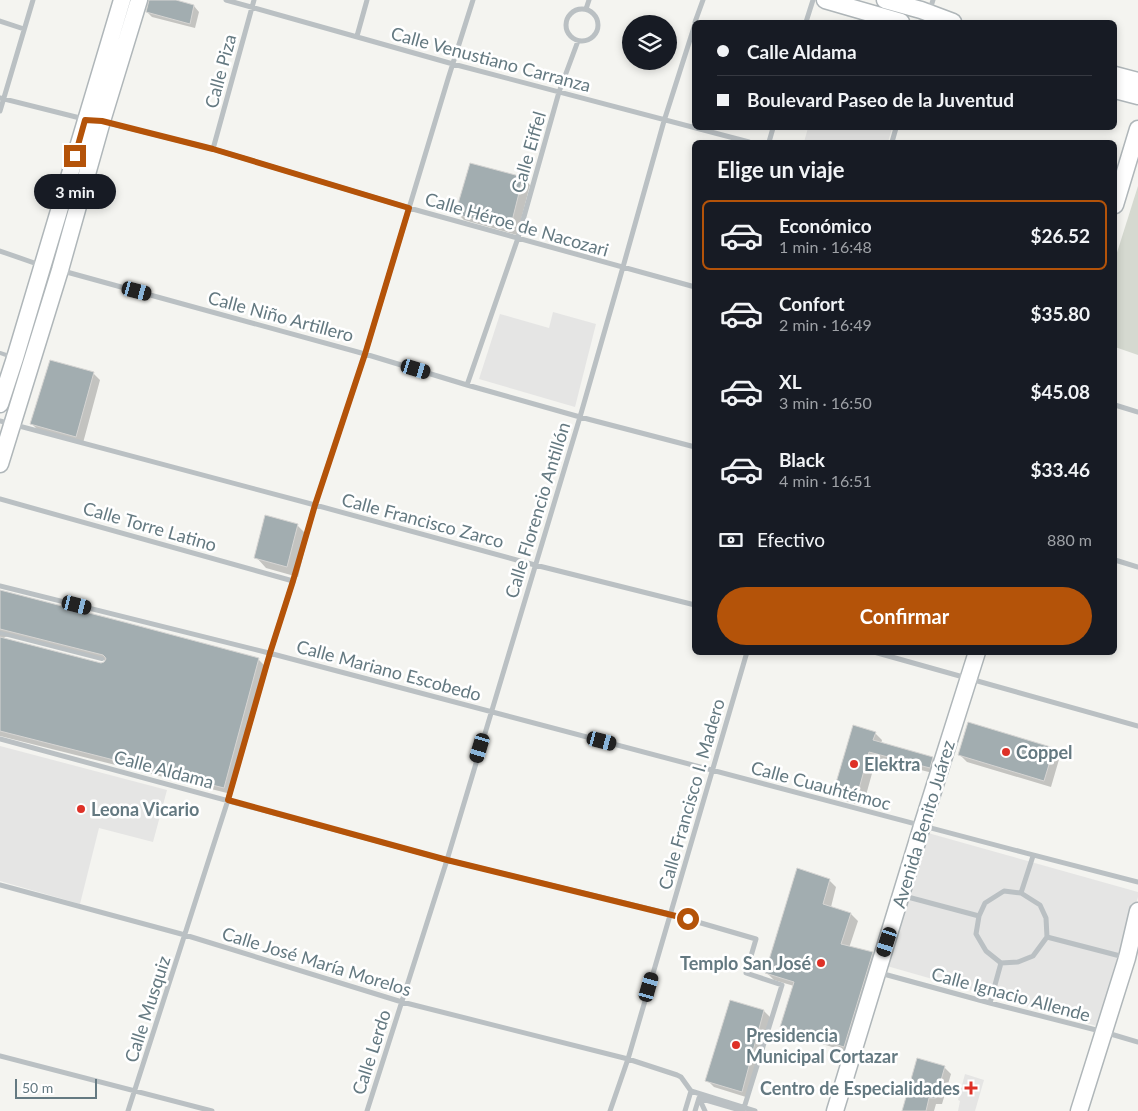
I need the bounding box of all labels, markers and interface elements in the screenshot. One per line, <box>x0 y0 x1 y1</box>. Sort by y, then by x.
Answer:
map controls <box>622 15 677 70</box>
button: layers <box>622 15 677 70</box>
street label: Calle Venustiano Carranza <box>389 22 593 96</box>
street label: Calle Piza <box>200 32 240 110</box>
text: Calle Aldama <box>747 40 857 63</box>
text: Boulevard Paseo de la Juventud <box>747 88 1014 111</box>
street label: Calle Eiffel <box>506 109 550 195</box>
route end <box>64 145 86 167</box>
text: Elige un viaje <box>717 156 845 183</box>
callout: 3 min <box>34 174 116 208</box>
text: 3 min <box>55 182 95 201</box>
street label: Calle Héroe de Nacozari <box>423 187 611 261</box>
icon: car <box>719 213 764 258</box>
text: Económico <box>779 214 872 237</box>
text: $26.52 <box>1030 224 1090 247</box>
text: 1 min · 16:48 <box>779 237 872 256</box>
car <box>120 280 153 302</box>
street label: Calle Niño Artillero <box>206 286 356 346</box>
icon: car <box>719 291 764 336</box>
text: Confort <box>779 292 844 315</box>
text: $35.80 <box>1030 302 1090 325</box>
text: 2 min · 16:49 <box>779 315 872 334</box>
car <box>399 357 432 381</box>
icon: car <box>719 369 764 414</box>
text: XL <box>779 370 802 393</box>
text: $45.08 <box>1030 380 1090 403</box>
text: 3 min · 16:50 <box>779 393 872 412</box>
street label: Calle Florencio Antillón <box>500 419 574 601</box>
icon: car <box>719 447 764 492</box>
text: Black <box>779 448 825 471</box>
text: $33.46 <box>1030 458 1090 481</box>
text: 4 min · 16:51 <box>779 471 872 490</box>
street label: Calle Francisco Zarco <box>340 488 506 552</box>
street label: Calle Torre Latino <box>81 496 219 556</box>
icon: cash <box>717 526 745 554</box>
text: Efectivo <box>757 528 825 551</box>
text: 880 m <box>1047 530 1092 549</box>
button: Confirmar <box>717 587 1092 645</box>
car <box>60 594 93 616</box>
street label: Calle Mariano Escobedo <box>294 635 484 705</box>
street label: Calle Francisco I. Madero <box>653 696 729 892</box>
car <box>585 730 618 752</box>
car <box>468 731 491 765</box>
street label: Avenida Benito Juárez <box>887 737 959 911</box>
place label: Coppel <box>1016 741 1073 763</box>
street label: Calle Aldama <box>112 745 216 793</box>
marker: Coppel <box>1000 746 1012 758</box>
place label: Elektra <box>864 753 920 775</box>
street label: Calle Cuauhtémoc <box>749 756 894 814</box>
marker: Elektra <box>848 758 860 770</box>
place label: Leona Vicario <box>91 798 199 820</box>
marker: Leona Vicario <box>75 803 87 815</box>
route start <box>677 908 699 930</box>
street label: Calle José María Morelos <box>220 922 415 1000</box>
car <box>875 925 898 959</box>
place label: Templo San José <box>680 952 811 974</box>
street label: Calle Musquiz <box>119 953 175 1065</box>
marker: Templo San José <box>815 957 827 969</box>
street label: Calle Ignacio Allende <box>929 962 1093 1026</box>
car <box>637 971 660 1003</box>
street label: Calle Lerdo <box>347 1007 395 1097</box>
place label: Presidencia Municipal Cortazar <box>746 1024 898 1067</box>
marker: Presidencia Municipal Cortazar <box>730 1039 742 1051</box>
scale bar <box>15 1076 98 1099</box>
place label: Centro de Especialidades <box>760 1077 960 1099</box>
text: 50 m <box>22 1079 53 1096</box>
marker: Centro de Especialidades <box>964 1081 978 1095</box>

